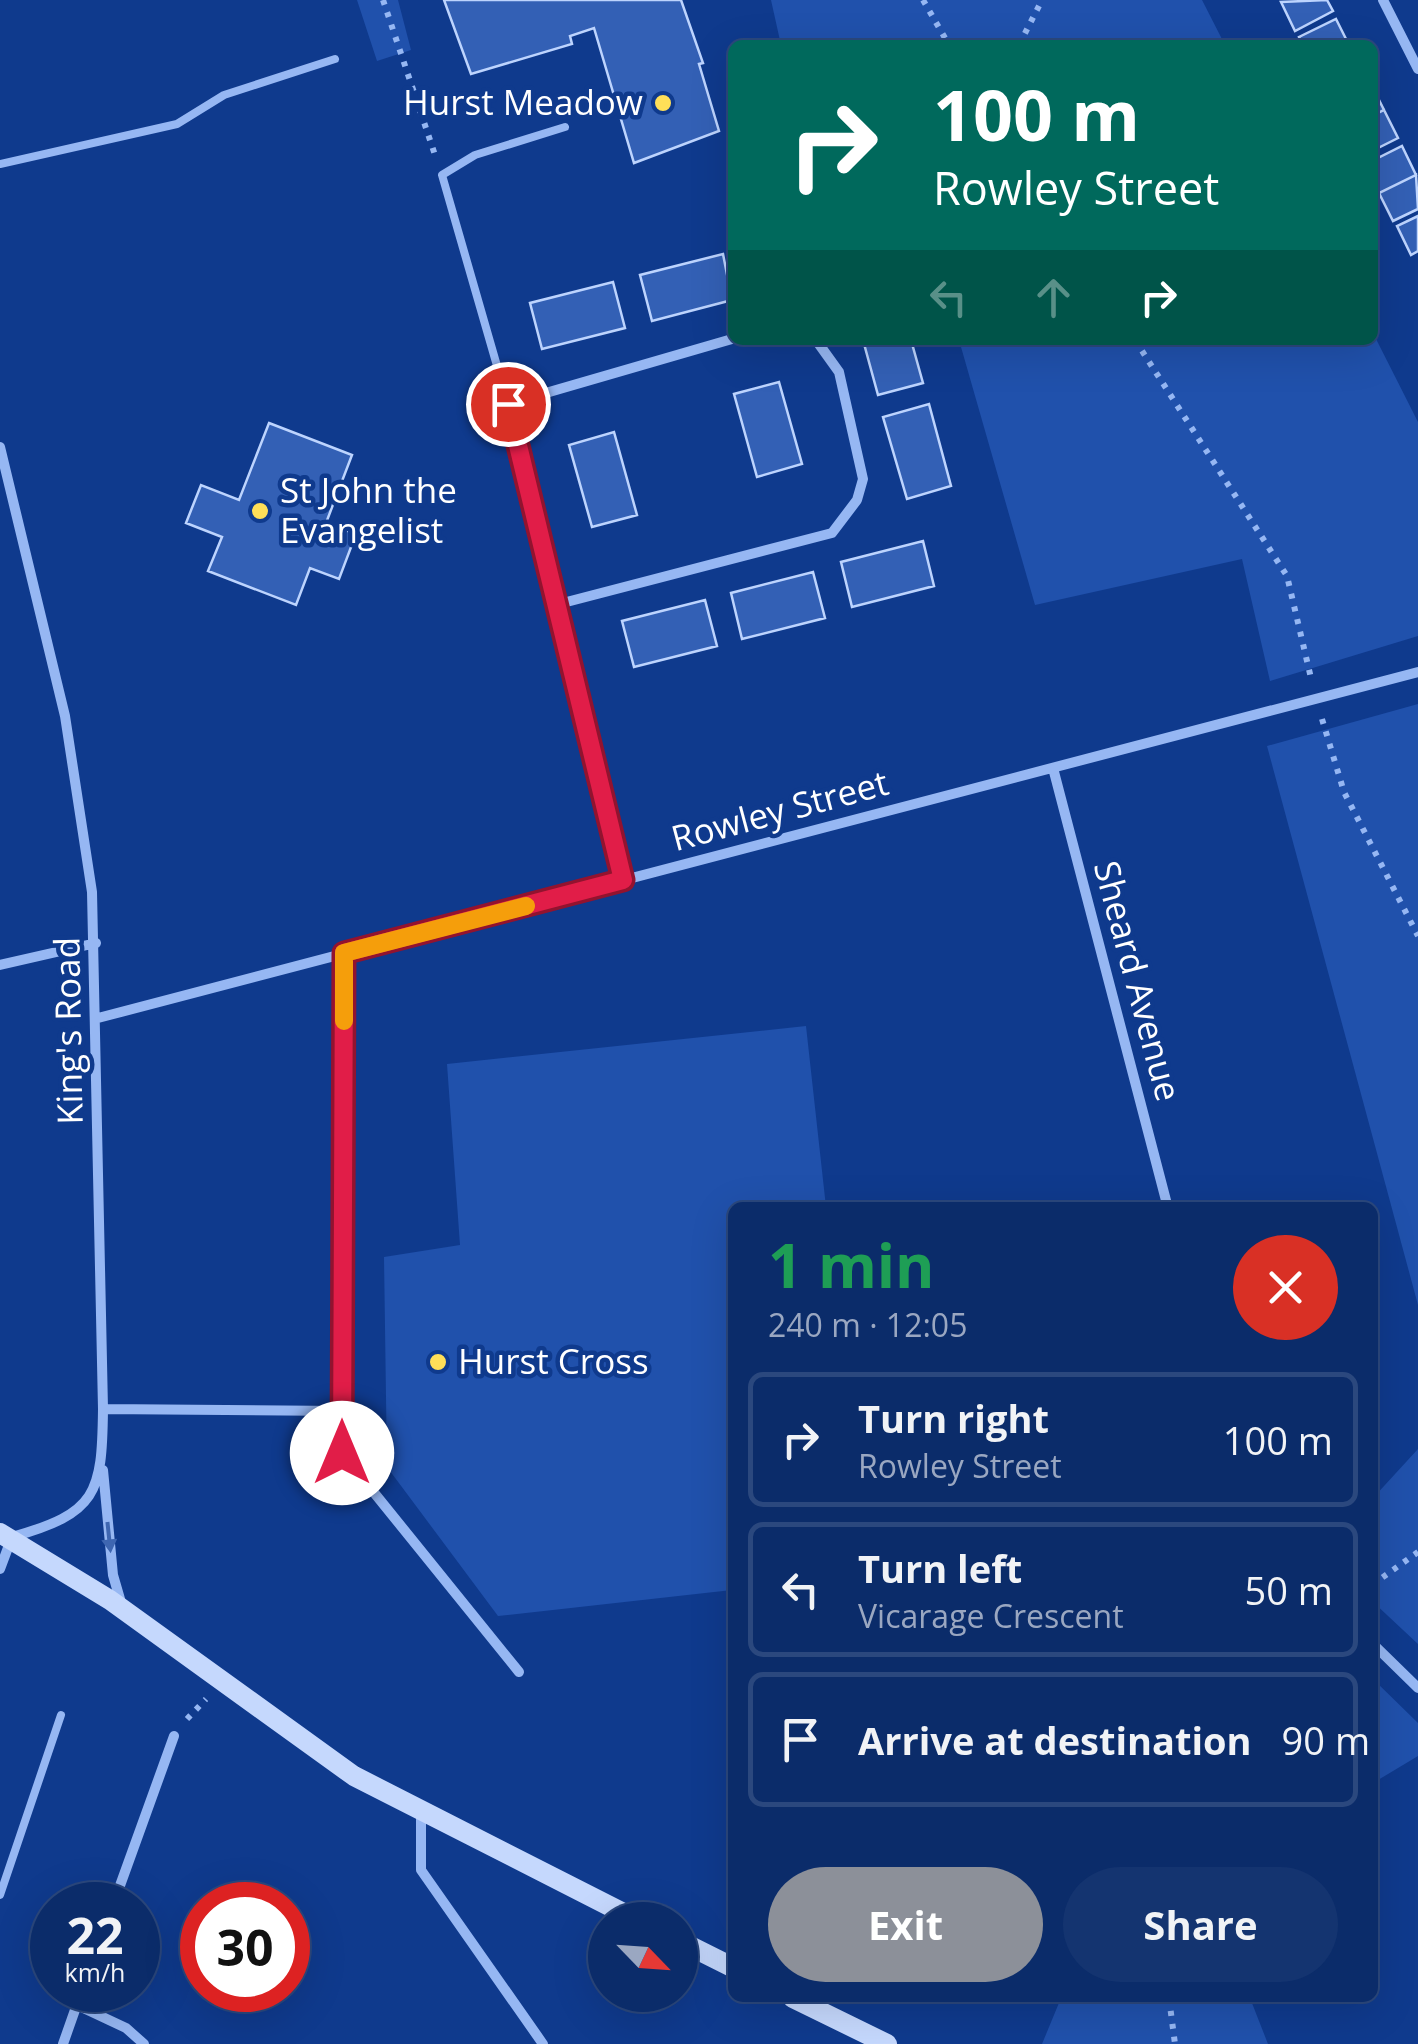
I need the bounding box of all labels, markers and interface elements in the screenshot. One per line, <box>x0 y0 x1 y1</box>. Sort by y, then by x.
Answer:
text: 100 m <box>933 66 1140 162</box>
place label: Hurst Meadow <box>403 78 643 125</box>
icon: right <box>768 80 898 210</box>
marker: Hurst Meadow <box>652 92 674 114</box>
text: Rowley Street <box>933 157 1219 218</box>
icon: left <box>921 270 976 325</box>
icon: ahead <box>1026 270 1081 325</box>
icon: right <box>1131 270 1186 325</box>
pin <box>466 362 551 447</box>
icon: arrive <box>481 377 536 432</box>
place label: St John the Evangelist <box>280 466 457 553</box>
marker: St John the Evangelist <box>249 500 271 522</box>
street label: Rowley Street <box>666 758 893 861</box>
street label: Sheard Avenue <box>1084 856 1193 1106</box>
street label: King's Road <box>42 937 93 1125</box>
text: 1 min <box>768 1224 935 1306</box>
button: close <box>1233 1235 1338 1340</box>
text: 240 m · 12:05 <box>768 1303 967 1346</box>
place label: Hurst Cross <box>458 1337 649 1384</box>
marker: Hurst Cross <box>427 1351 449 1373</box>
text: Turn right <box>858 1392 1049 1444</box>
position arrow <box>290 1401 394 1505</box>
icon: right <box>773 1412 828 1467</box>
text: 100 m <box>1223 1414 1333 1466</box>
text: Rowley Street <box>858 1444 1062 1487</box>
one-way arrow <box>101 1522 117 1554</box>
text: Turn left <box>858 1542 1022 1594</box>
icon: left <box>773 1562 828 1617</box>
text: 50 m <box>1244 1564 1333 1616</box>
text: Vicarage Crescent <box>858 1594 1124 1637</box>
icon: arrive <box>773 1712 828 1767</box>
text: Arrive at destination <box>858 1714 1252 1766</box>
text: 90 m <box>1282 1714 1370 1766</box>
button: Exit <box>768 1867 1043 1982</box>
button: Share <box>1063 1867 1338 1982</box>
speed limit sign: 30 <box>180 1882 310 2012</box>
text: 22 <box>66 1901 124 1969</box>
north arrow <box>588 1902 698 2012</box>
map controls <box>588 1902 698 2012</box>
text: km/h <box>65 1955 125 1989</box>

